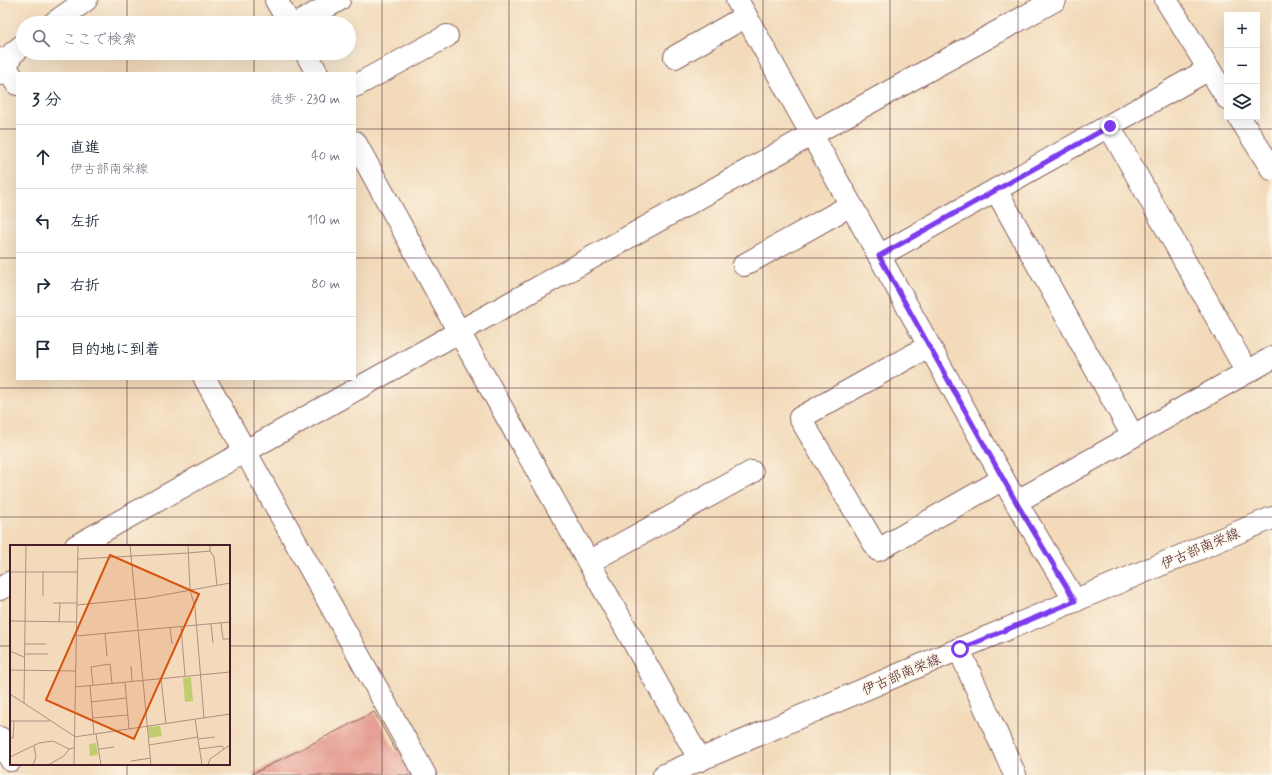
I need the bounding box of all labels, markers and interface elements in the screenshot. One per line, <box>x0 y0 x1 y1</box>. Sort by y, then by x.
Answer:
map controls <box>1224 12 1260 120</box>
button: + <box>1224 12 1260 48</box>
search box <box>16 16 356 60</box>
icon: search <box>30 27 52 49</box>
text: ここで検索 <box>62 30 137 50</box>
button: − <box>1224 48 1260 84</box>
button: layers <box>1224 84 1260 120</box>
text: 3 分 <box>32 89 61 111</box>
text: 徒歩 · 230 m <box>270 91 340 108</box>
route end <box>1101 117 1119 135</box>
text: 直進 <box>70 138 100 158</box>
icon: ahead <box>32 146 54 168</box>
text: 40 m <box>311 148 340 165</box>
text: 伊古部南栄線 <box>70 161 148 178</box>
icon: left <box>32 210 54 232</box>
text: 左折 <box>70 212 100 232</box>
text: 110 m <box>307 212 340 229</box>
icon: right <box>32 274 54 296</box>
text: 右折 <box>70 276 100 296</box>
text: 80 m <box>311 276 340 293</box>
icon: arrive <box>32 338 54 360</box>
text: 目的地に到着 <box>70 340 160 360</box>
street label: 伊古部南栄線 <box>1158 524 1243 574</box>
inset map <box>10 545 230 765</box>
route start <box>951 640 969 658</box>
street label: 伊古部南栄線 <box>859 650 944 700</box>

